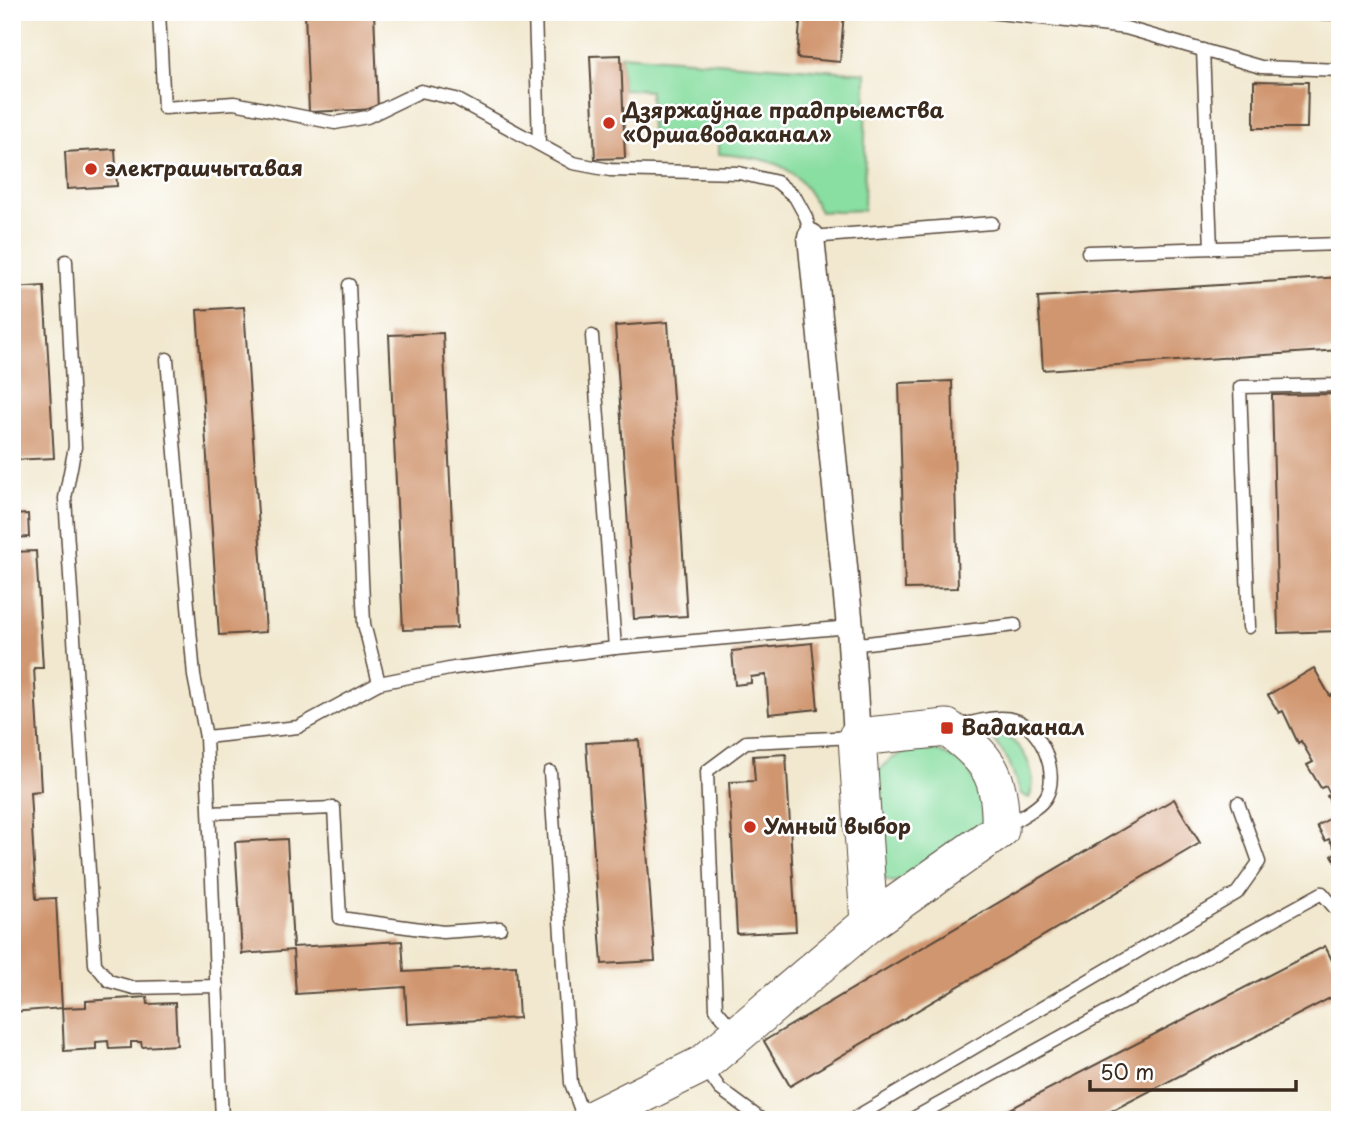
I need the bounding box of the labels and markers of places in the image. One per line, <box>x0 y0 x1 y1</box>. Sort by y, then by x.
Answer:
place label: Дзяржаўнае прадпрыемства «Оршаводаканал» <box>622 93 945 149</box>
marker: Дзяржаўнае прадпрыемства «Оршаводаканал» <box>601 115 617 131</box>
place label: электрашчытавая <box>105 151 303 183</box>
marker: электрашчытавая <box>83 161 99 177</box>
place label: Вадаканал <box>961 710 1085 742</box>
marker: Вадаканал <box>939 720 955 736</box>
place label: Умный выбор <box>763 809 911 841</box>
marker: Умный выбор <box>742 819 758 835</box>

